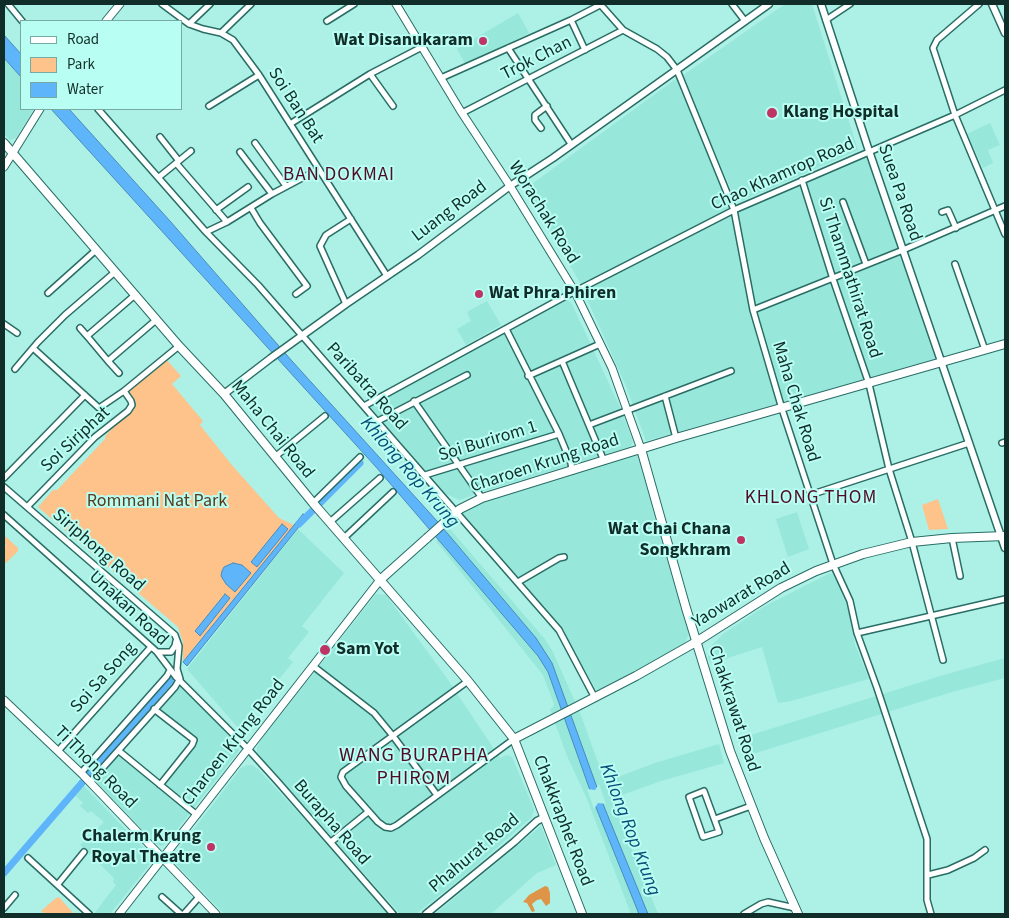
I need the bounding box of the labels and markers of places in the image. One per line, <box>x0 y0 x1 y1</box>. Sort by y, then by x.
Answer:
place label: Wat Disanukaram <box>334 30 473 52</box>
marker: Wat Disanukaram <box>477 35 489 47</box>
place label: Klang Hospital <box>783 102 899 124</box>
marker: Klang Hospital <box>765 106 779 120</box>
place label: Wat Phra Phiren <box>489 283 616 305</box>
marker: Wat Phra Phiren <box>473 288 485 300</box>
place label: Wat Chai Chana Songkhram <box>608 519 731 562</box>
marker: Wat Chai Chana Songkhram <box>735 534 747 546</box>
place label: Sam Yot <box>336 639 399 661</box>
marker: Sam Yot <box>318 643 332 657</box>
place label: Chalerm Krung Royal Theatre <box>82 826 201 869</box>
marker: Chalerm Krung Royal Theatre <box>205 841 217 853</box>

